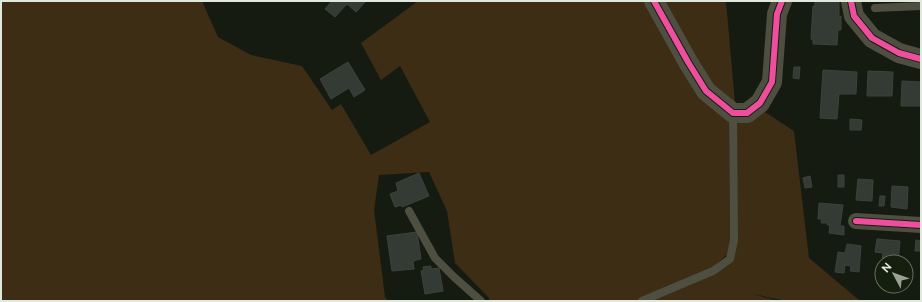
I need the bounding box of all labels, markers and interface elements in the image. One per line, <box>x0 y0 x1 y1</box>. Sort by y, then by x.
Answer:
north arrow <box>874 254 914 294</box>
text: N <box>879 260 894 275</box>

